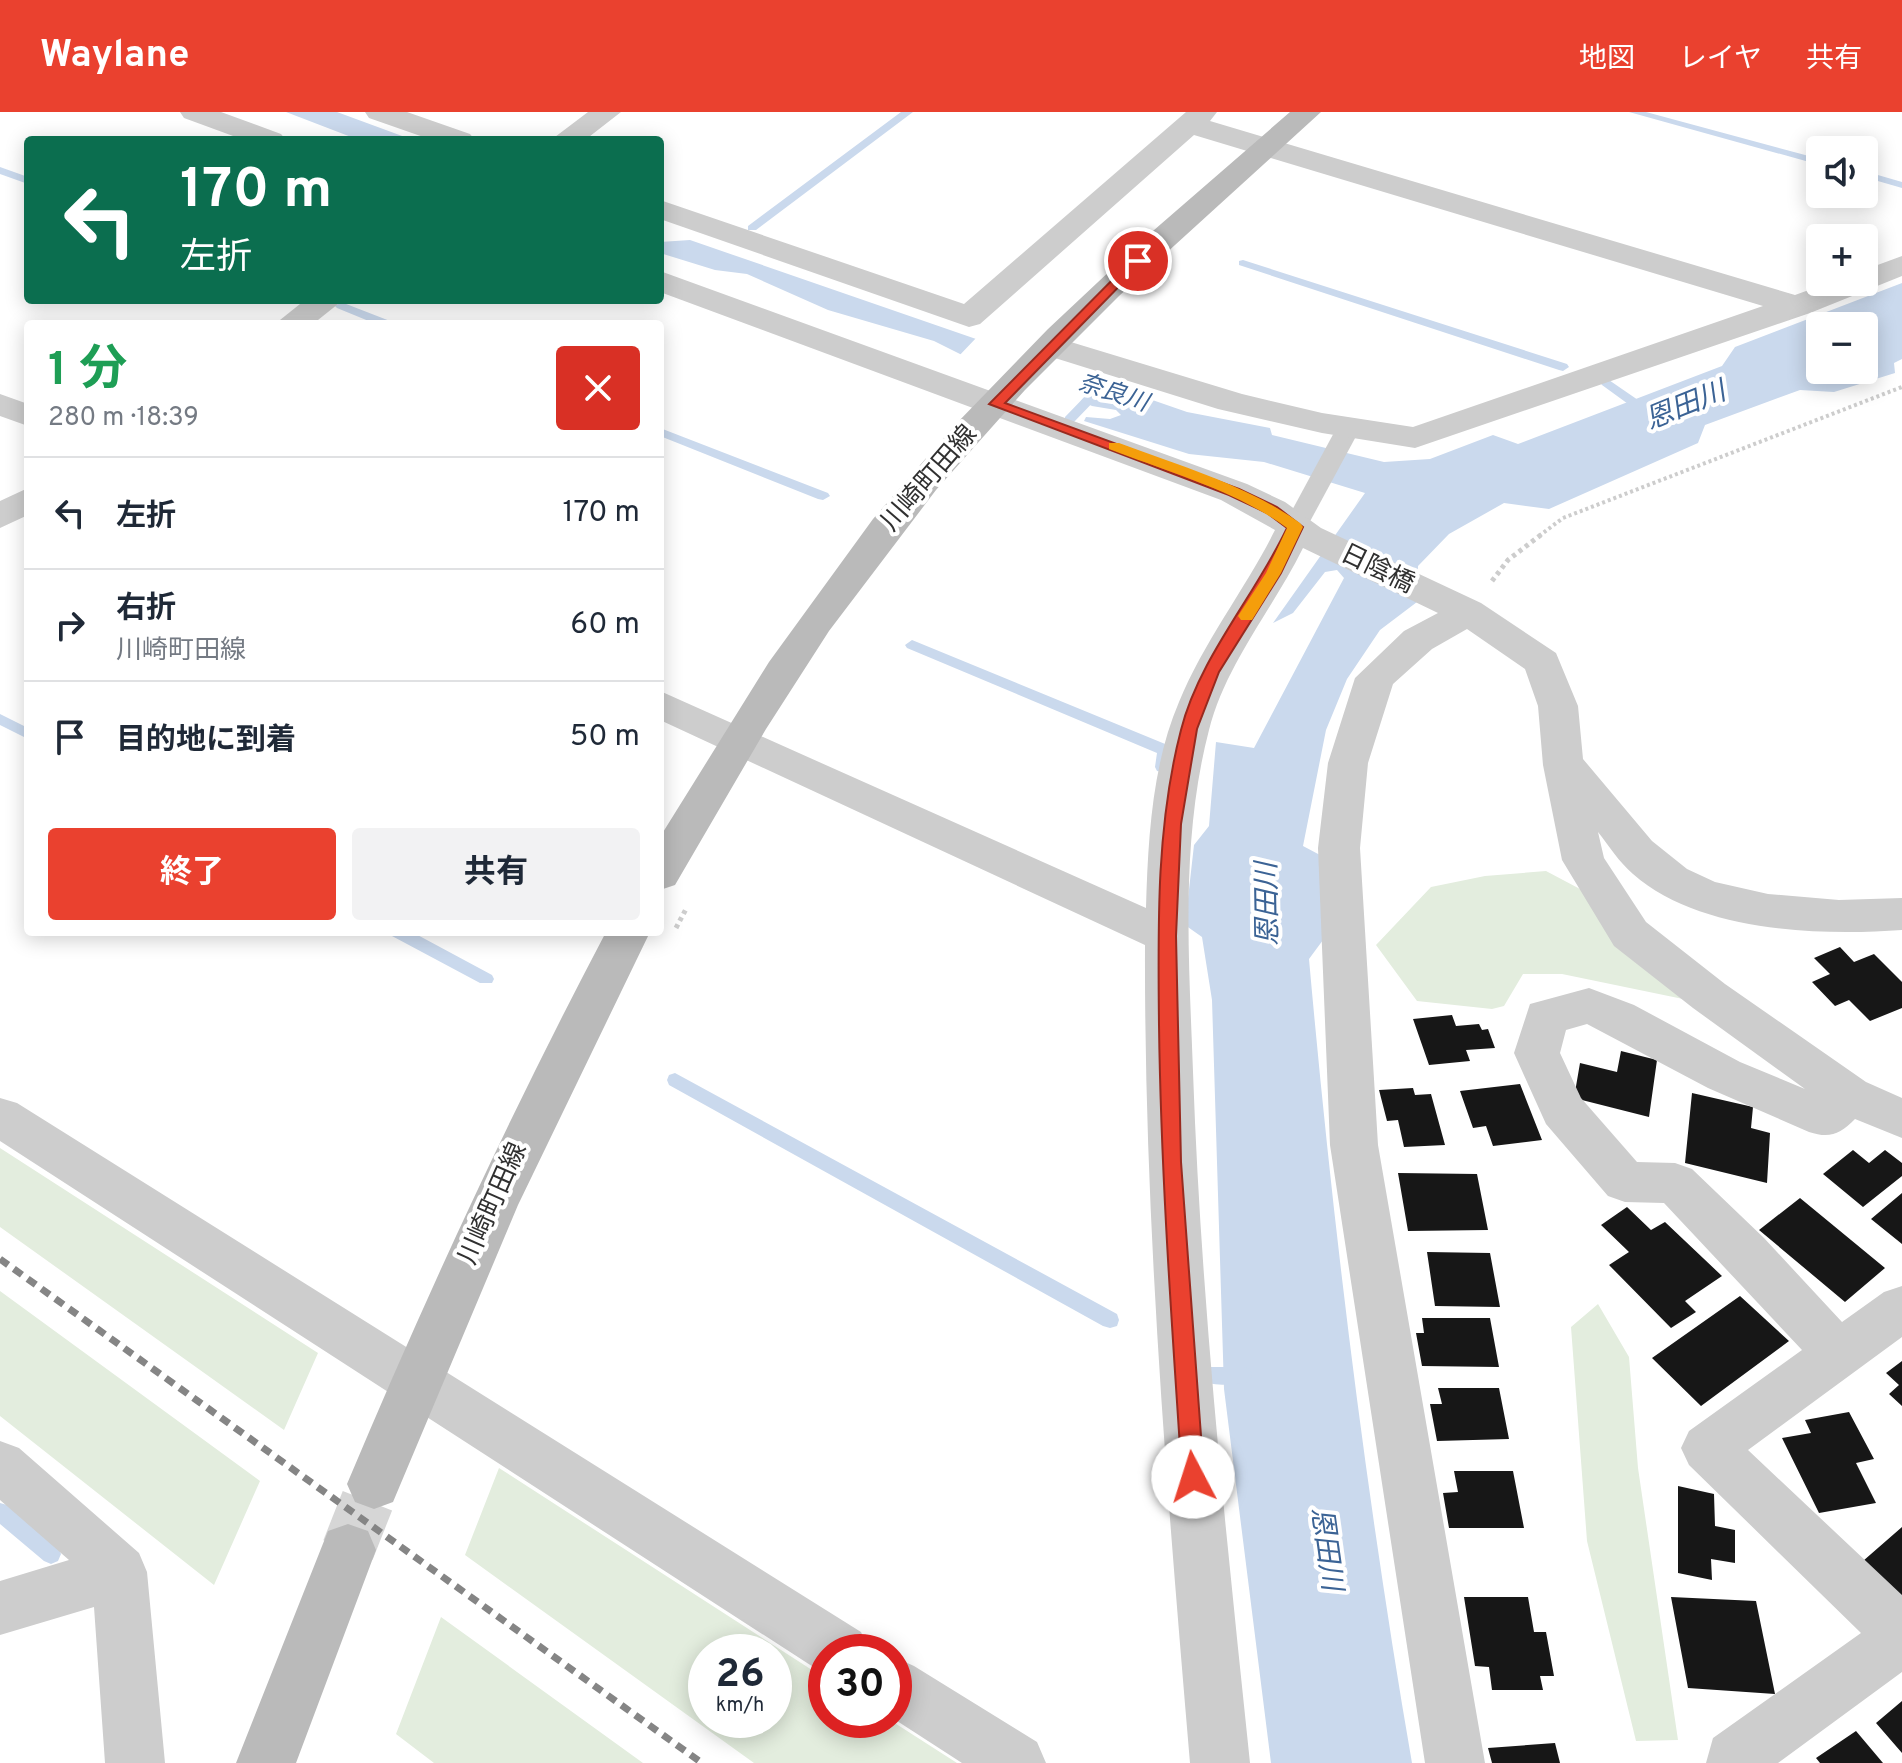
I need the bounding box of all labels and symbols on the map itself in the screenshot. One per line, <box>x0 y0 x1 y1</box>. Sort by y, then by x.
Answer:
pin <box>1104 227 1172 295</box>
water label: 奈良川 <box>1074 369 1155 420</box>
water label: 恩田川 <box>1640 373 1734 439</box>
street label: 川崎町田線 <box>875 419 985 539</box>
street label: 日陰橋 <box>1335 538 1419 602</box>
water label: 恩田川 <box>1250 859 1288 946</box>
street label: 川崎町田線 <box>452 1138 536 1270</box>
position arrow <box>1151 1435 1235 1519</box>
water label: 恩田川 <box>1301 1505 1349 1596</box>
speed limit sign: 30 <box>808 1634 912 1738</box>

